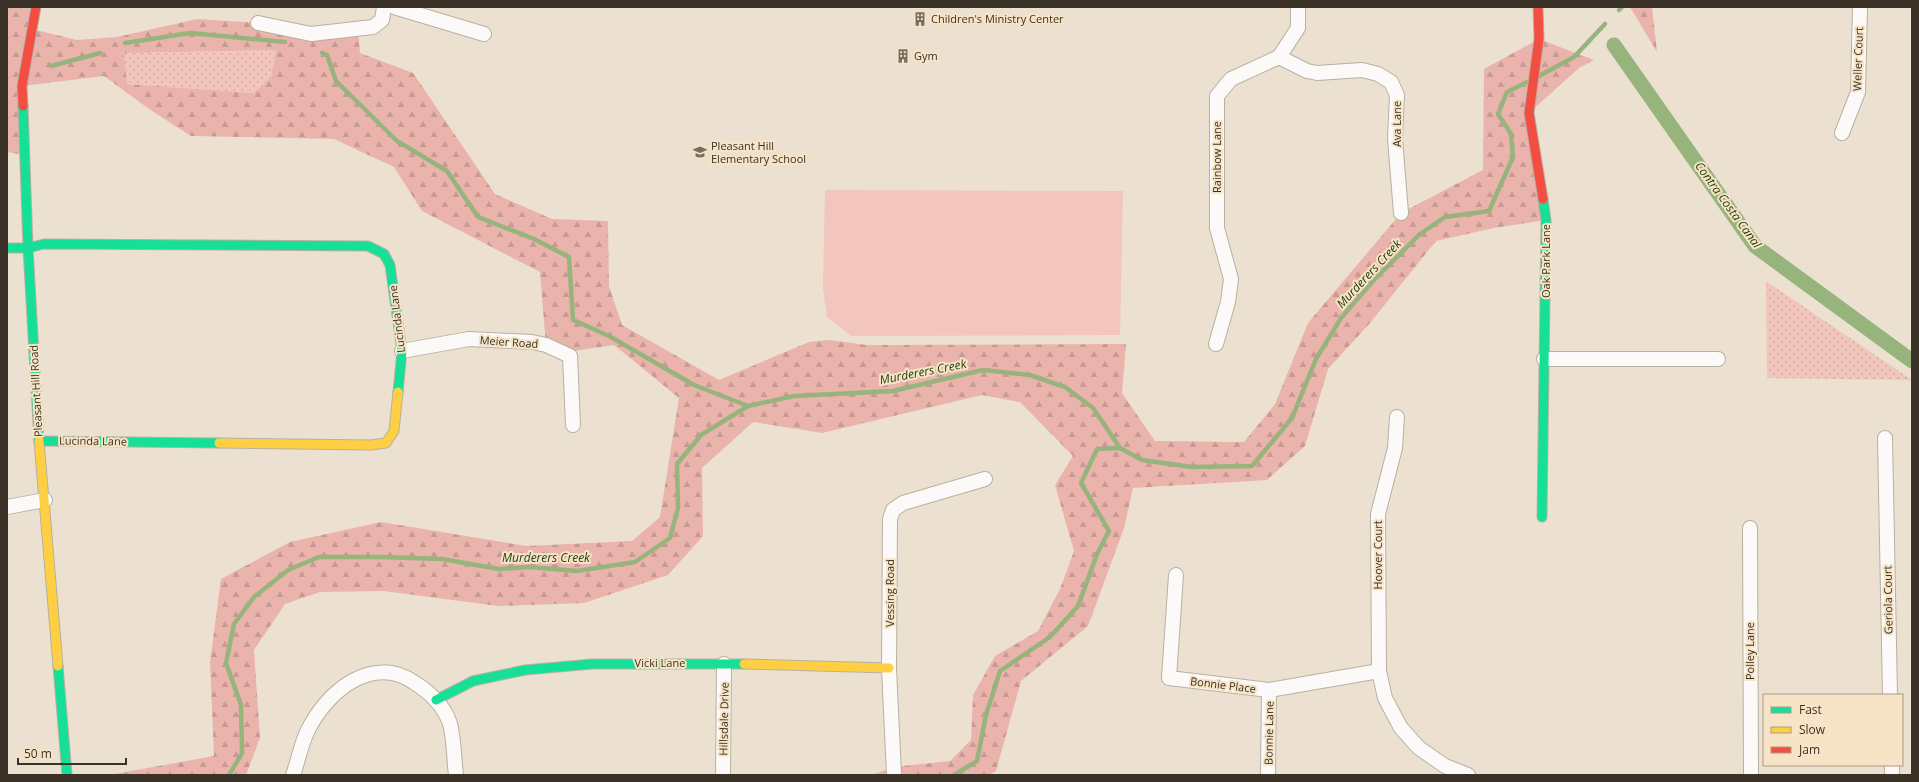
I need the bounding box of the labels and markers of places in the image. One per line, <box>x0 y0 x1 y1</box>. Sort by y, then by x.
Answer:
building icon: Children's Ministry Center <box>912 11 928 27</box>
place label: Children's Ministry Center <box>931 11 1064 26</box>
building icon: Gym <box>895 48 911 64</box>
place label: Gym <box>914 48 938 63</box>
place label: Pleasant Hill Elementary School <box>711 138 806 166</box>
school or university icon: Pleasant Hill Elementary School <box>692 144 708 160</box>

